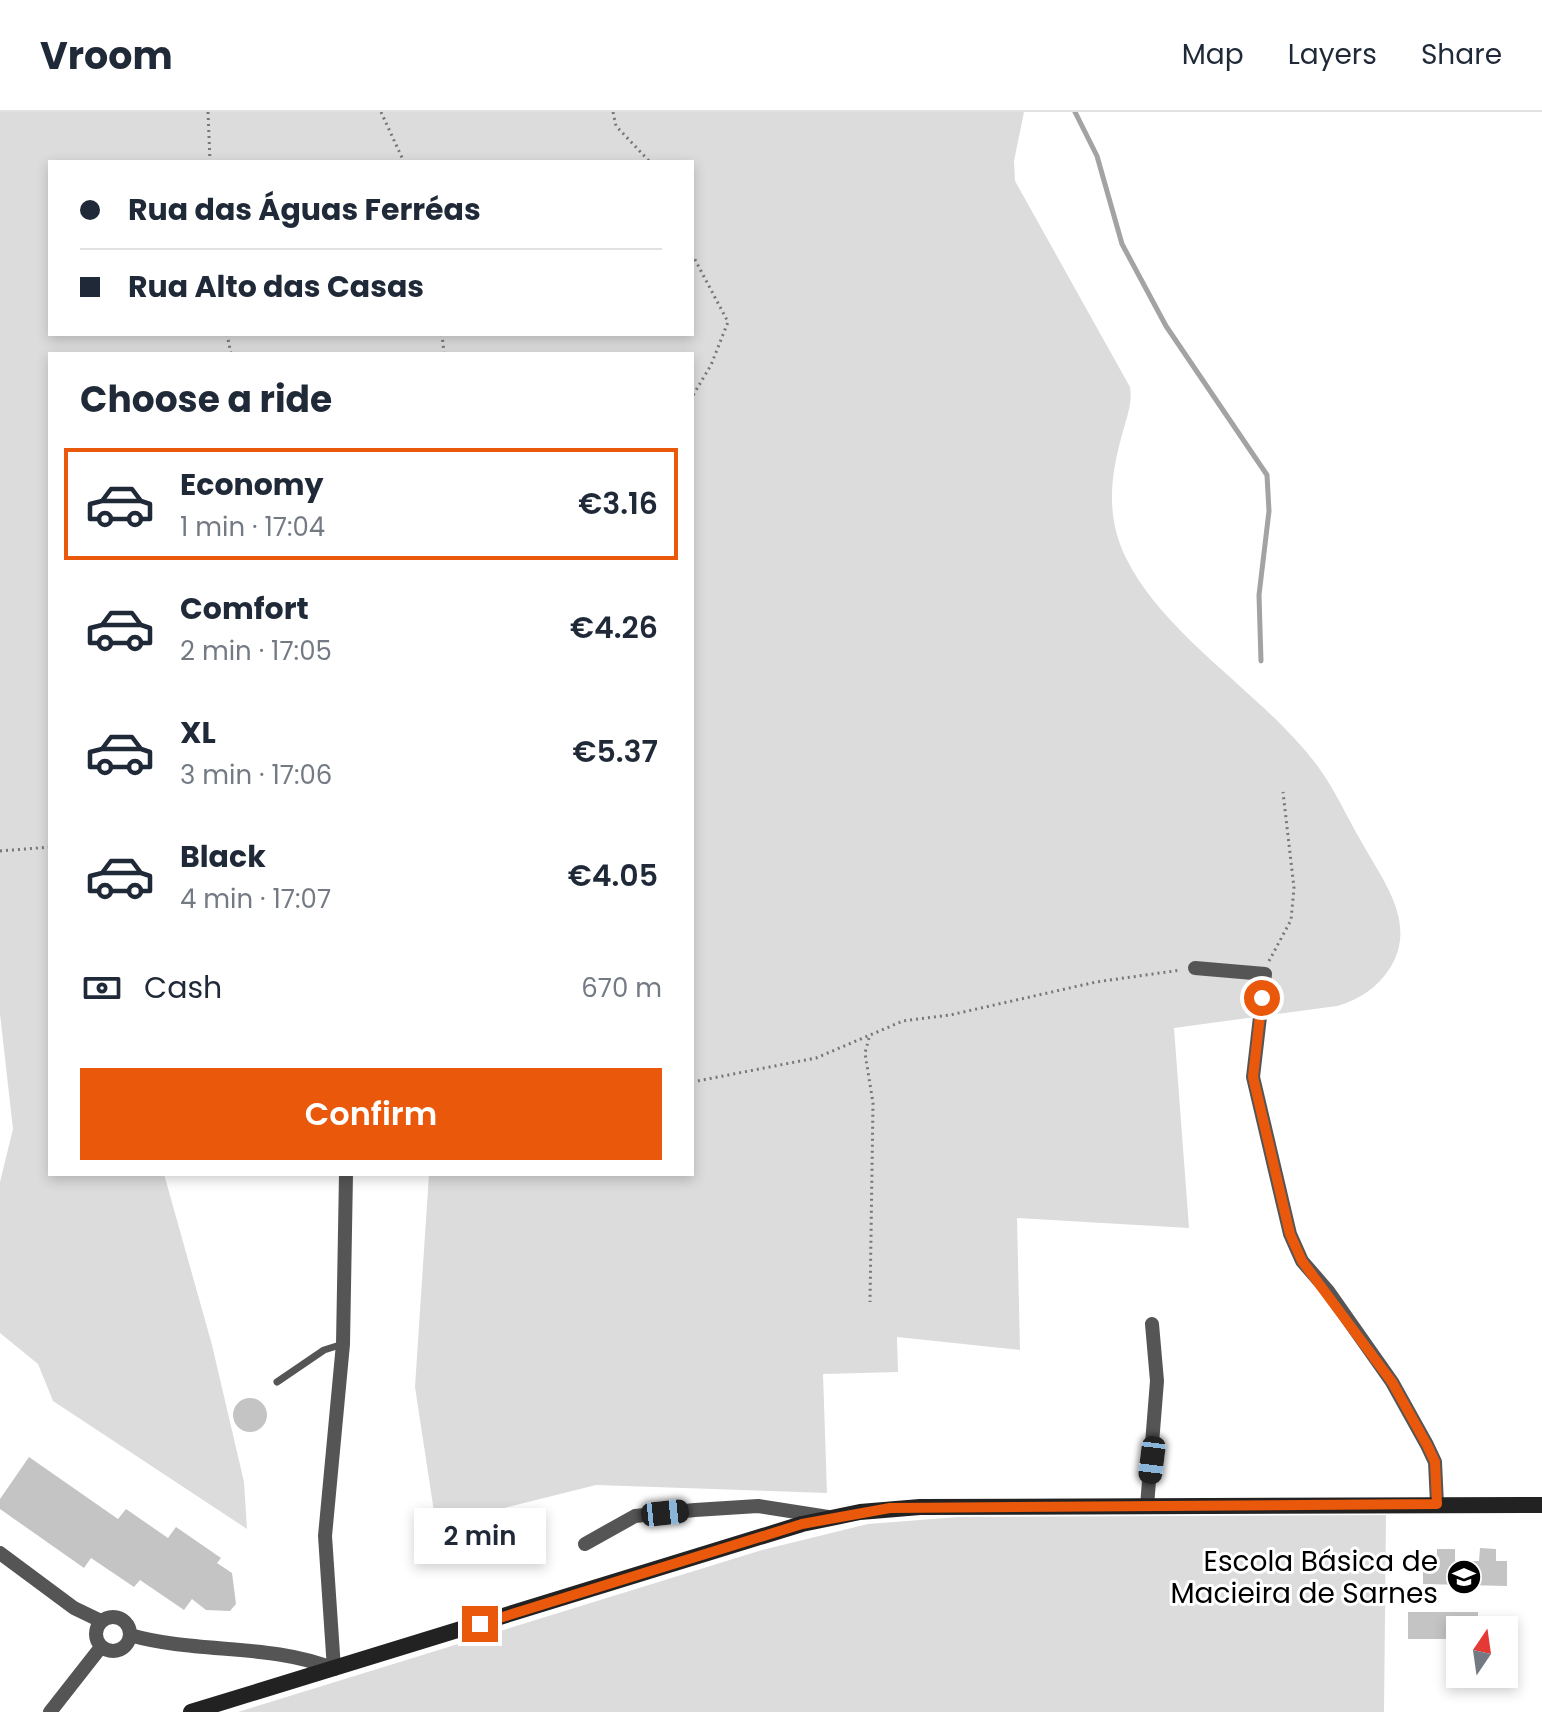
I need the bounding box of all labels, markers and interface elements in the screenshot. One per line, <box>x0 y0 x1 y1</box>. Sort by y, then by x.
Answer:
text: Vroom <box>40 29 173 82</box>
text: Map <box>1182 35 1244 74</box>
text: Layers <box>1288 35 1377 74</box>
text: Share <box>1421 35 1502 74</box>
text: Rua das Águas Ferréas <box>128 188 481 231</box>
text: Rua Alto das Casas <box>128 265 424 308</box>
text: Choose a ride <box>80 374 332 425</box>
text: Economy <box>180 463 324 506</box>
icon: car <box>84 468 156 540</box>
text: €3.16 <box>578 482 658 525</box>
text: 1 min · 17:04 <box>180 509 325 545</box>
text: Comfort <box>180 587 309 630</box>
icon: car <box>84 592 156 664</box>
text: €4.26 <box>570 606 658 649</box>
text: 2 min · 17:05 <box>180 633 332 669</box>
text: XL <box>180 711 216 754</box>
icon: car <box>84 716 156 788</box>
text: €5.37 <box>573 730 658 773</box>
text: 3 min · 17:06 <box>180 757 332 793</box>
text: Black <box>180 835 266 878</box>
icon: car <box>84 840 156 912</box>
text: €4.05 <box>568 854 658 897</box>
text: 4 min · 17:07 <box>180 881 331 917</box>
icon: cash <box>80 966 124 1010</box>
text: Cash <box>144 966 222 1009</box>
text: 670 m <box>581 970 662 1006</box>
route start <box>1244 980 1280 1016</box>
button: Confirm <box>80 1068 662 1160</box>
car <box>1137 1435 1167 1485</box>
car <box>640 1499 690 1527</box>
callout: 2 min <box>414 1508 546 1564</box>
text: 2 min <box>444 1518 516 1554</box>
place label: Escola Básica de Macieira de Sarnes <box>1171 1542 1438 1613</box>
school or university icon: Escola Básica de Macieira de Sarnes <box>1445 1558 1483 1596</box>
route end <box>462 1606 498 1642</box>
north arrow <box>1446 1616 1518 1688</box>
map controls <box>1446 1616 1518 1688</box>

